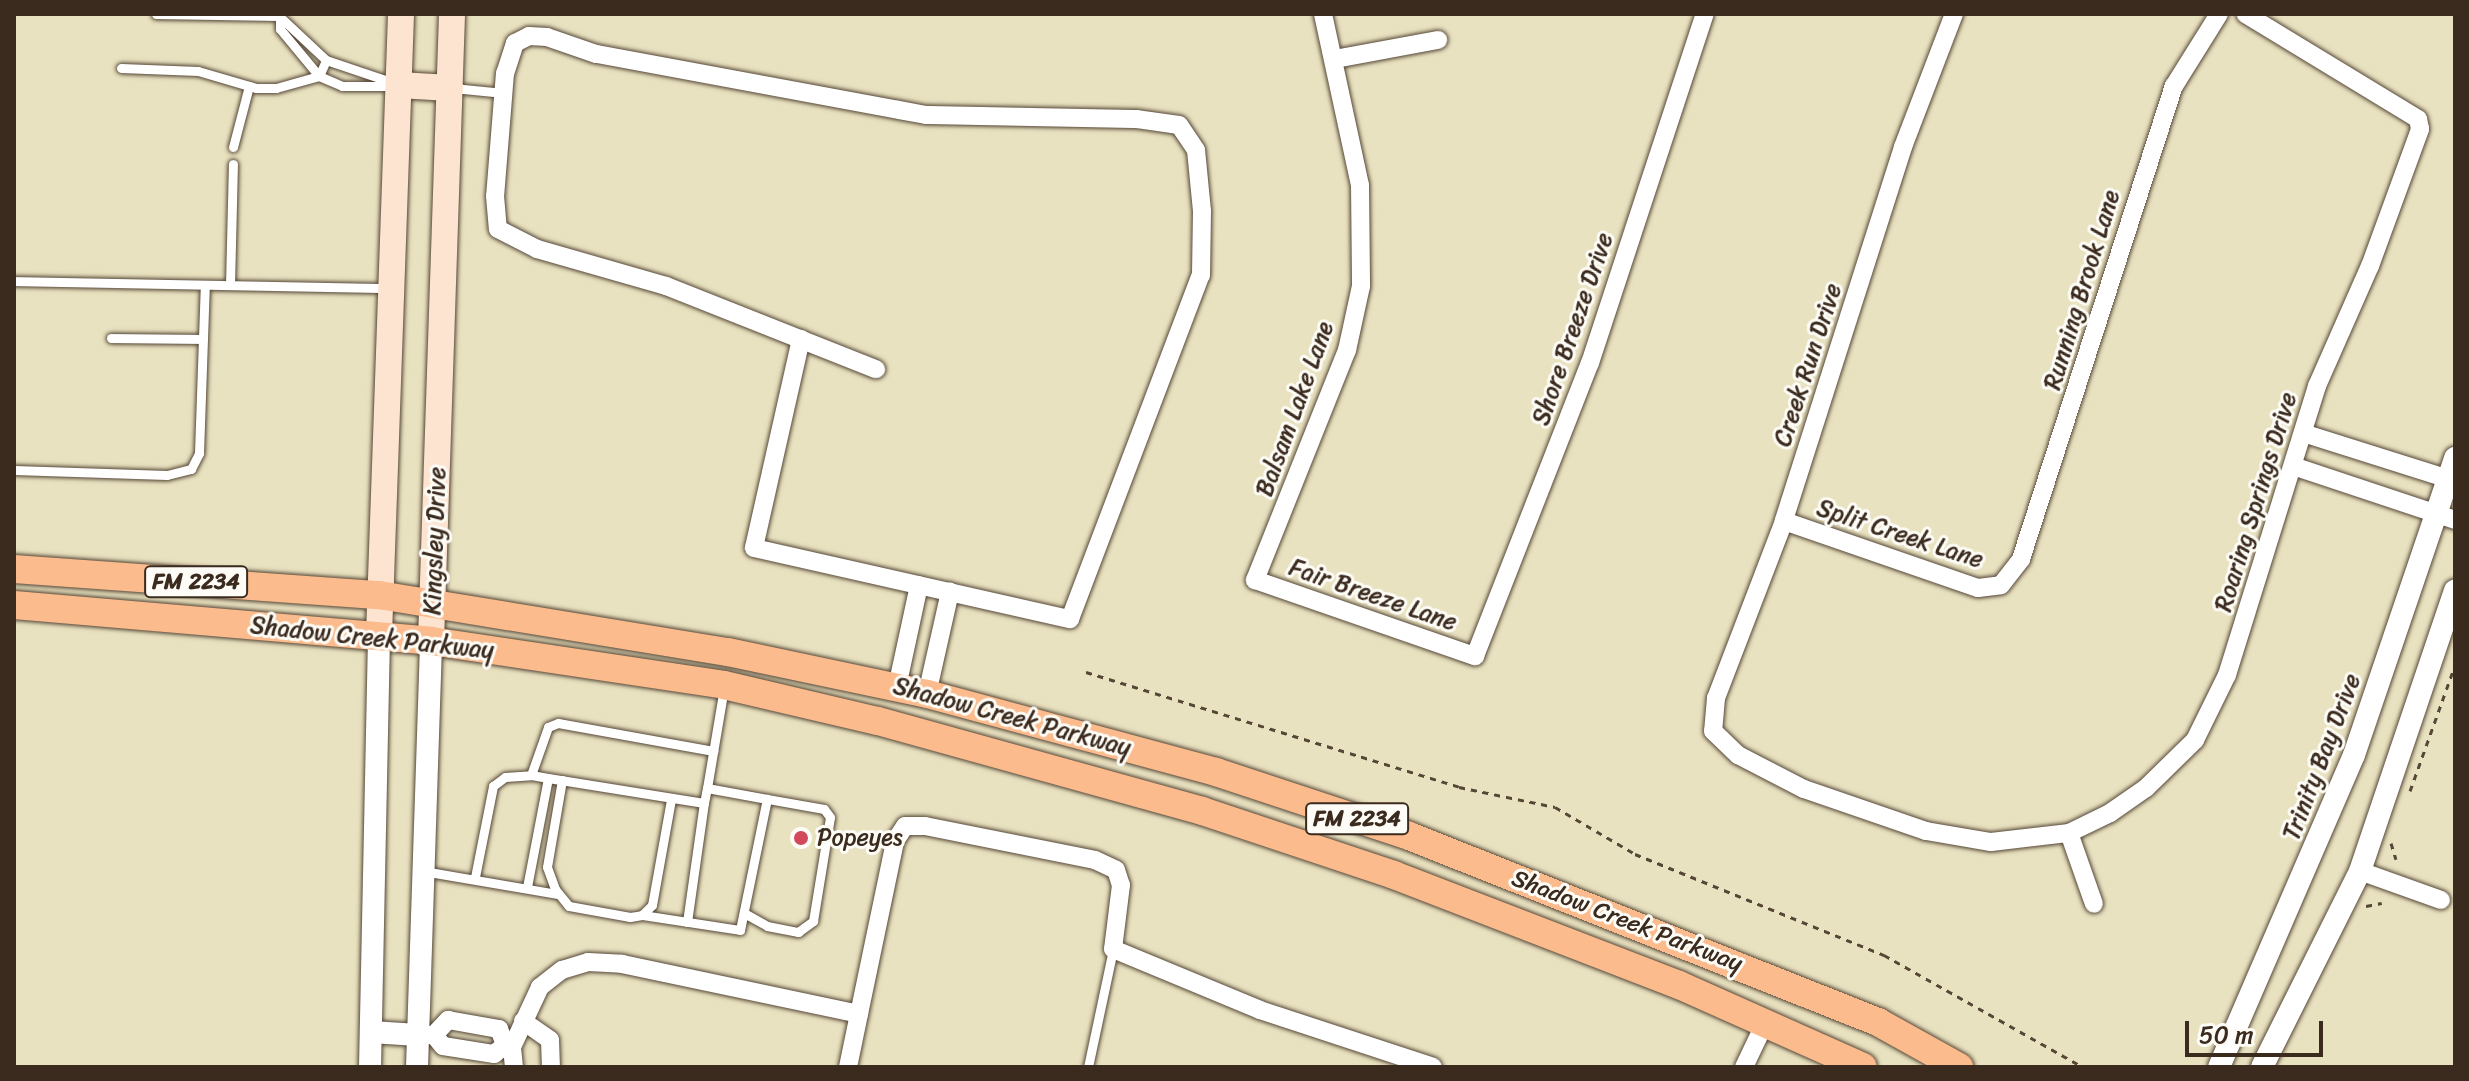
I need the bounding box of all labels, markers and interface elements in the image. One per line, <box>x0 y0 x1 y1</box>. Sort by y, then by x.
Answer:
street label: Running Brook Lane <box>2038 186 2126 394</box>
street label: Shore Breeze Drive <box>1527 229 1619 429</box>
street label: Creek Run Drive <box>1768 280 1848 450</box>
street label: Balsam Lake Lane <box>1250 317 1340 501</box>
street label: Roaring Springs Drive <box>2209 389 2303 615</box>
street label: Kingsley Drive <box>418 466 452 616</box>
street label: Split Creek Lane <box>1813 493 1987 575</box>
street label: Fair Breeze Lane <box>1286 553 1460 637</box>
road number: FM 2234 <box>144 564 248 600</box>
street label: Shadow Creek Parkway <box>248 611 496 665</box>
street label: Trinity Bay Drive <box>2277 670 2367 844</box>
street label: Shadow Creek Parkway <box>889 671 1135 763</box>
road number: FM 2234 <box>1305 801 1409 837</box>
place label: Popeyes <box>817 824 903 852</box>
marker: Popeyes <box>792 829 810 847</box>
street label: Shadow Creek Parkway <box>1507 863 1747 979</box>
scale bar <box>2189 1005 2327 1055</box>
text: 50 m <box>2199 1014 2254 1056</box>

